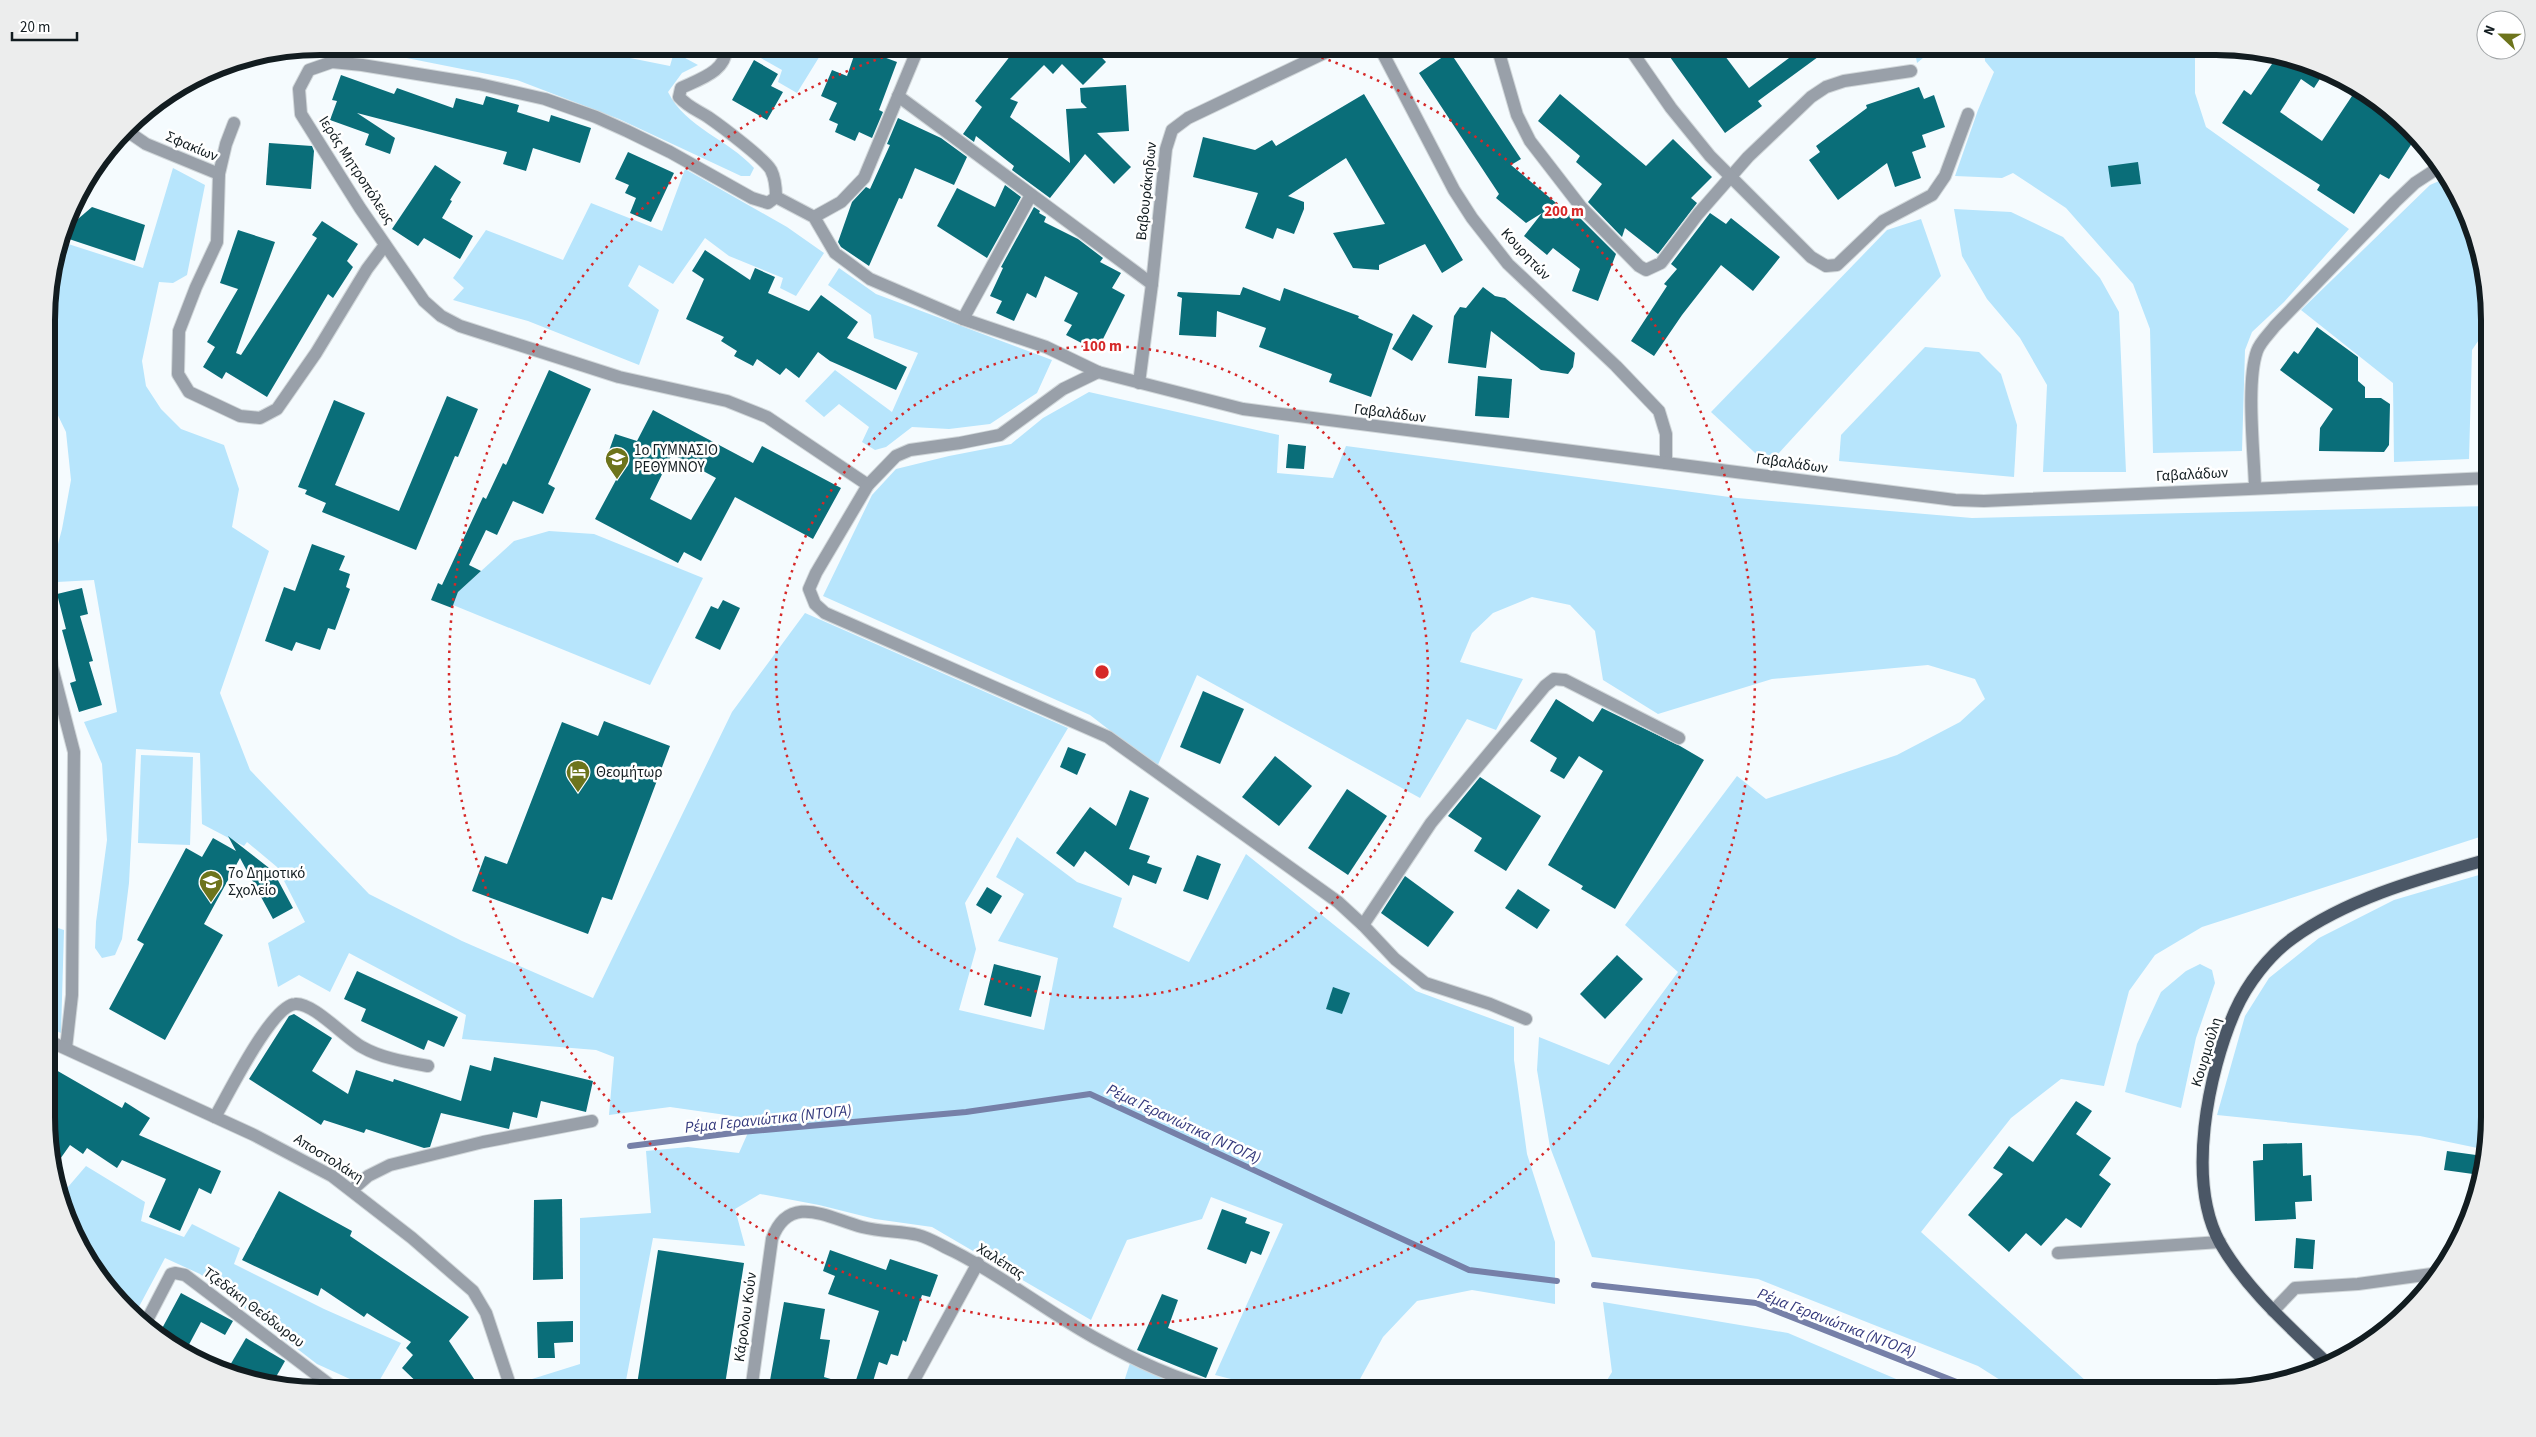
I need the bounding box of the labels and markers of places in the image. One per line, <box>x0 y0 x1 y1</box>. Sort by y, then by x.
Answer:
place label: 1ο ΓΥΜΝΑΣΙΟ ΡΕΘΥΜΝΟΥ <box>634 440 718 478</box>
school or university icon: 1ο ΓΥΜΝΑΣΙΟ ΡΕΘΥΜΝΟΥ <box>604 446 630 480</box>
centre of rings <box>1093 663 1111 681</box>
hotel icon: Θεομήτωρ <box>565 759 591 793</box>
place label: Θεομήτωρ <box>596 762 662 783</box>
place label: 7ο Δημοτικό Σχολείο <box>228 863 305 901</box>
school or university icon: 7ο Δημοτικό Σχολείο <box>198 869 224 903</box>

